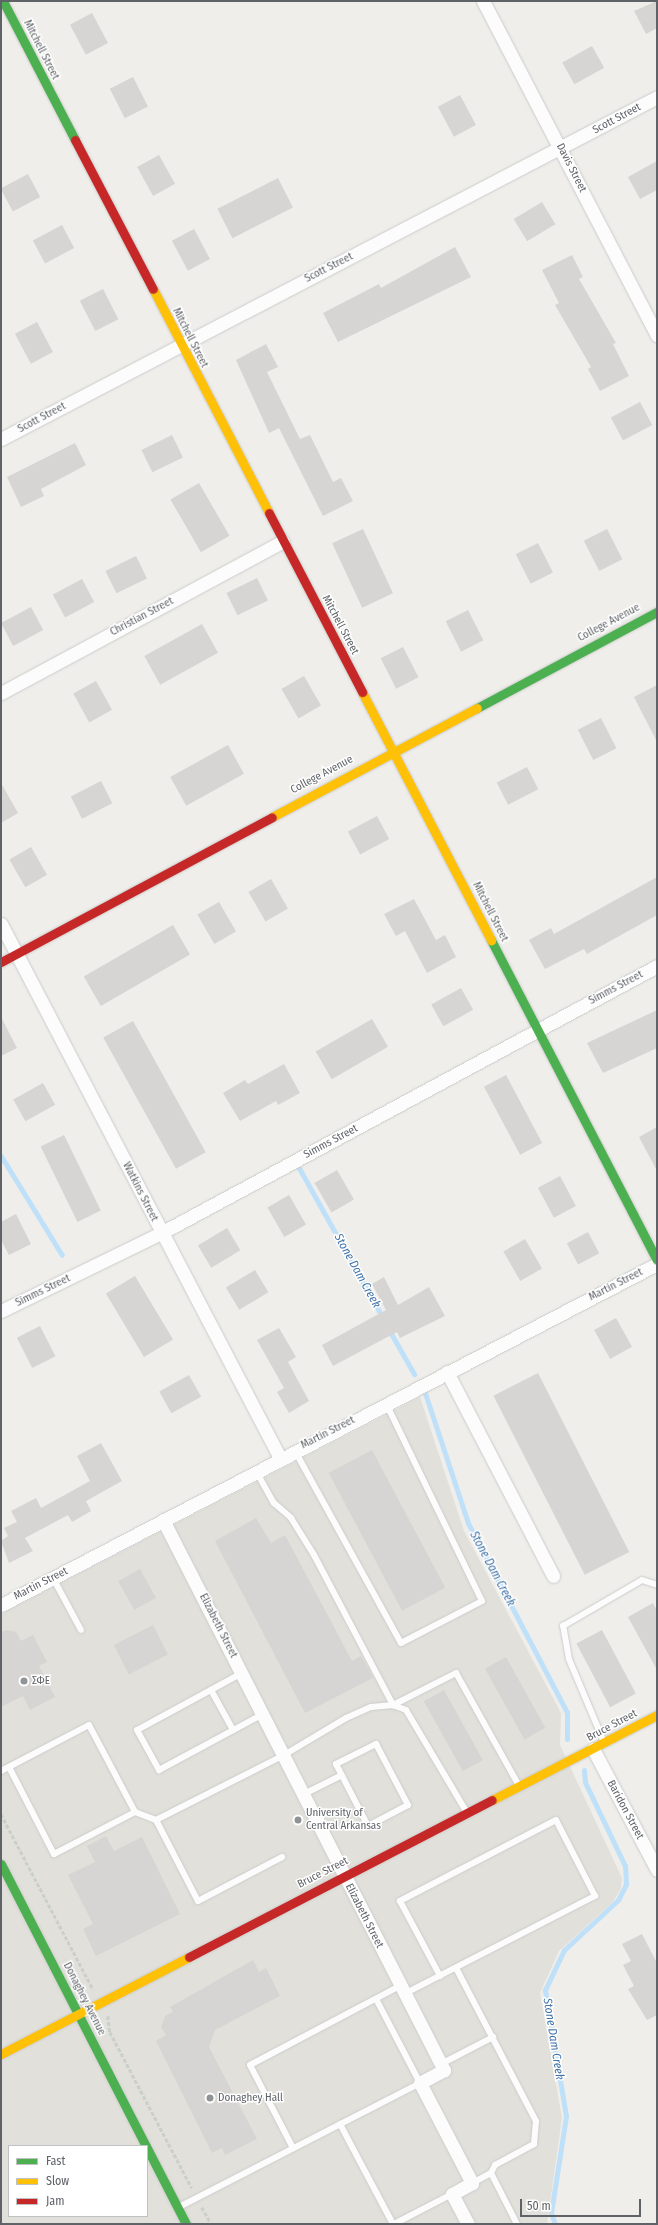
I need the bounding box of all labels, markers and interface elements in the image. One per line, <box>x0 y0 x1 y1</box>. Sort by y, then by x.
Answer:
street label: Mitchell Street <box>20 18 62 82</box>
street label: Scott Street <box>591 101 643 137</box>
street label: Davis Street <box>553 141 589 195</box>
street label: Scott Street <box>303 250 355 286</box>
street label: Mitchell Street <box>169 306 211 370</box>
street label: Scott Street <box>16 400 68 436</box>
street label: Mitchell Street <box>319 593 361 657</box>
street label: Christian Street <box>108 595 176 639</box>
street label: College Avenue <box>576 601 642 645</box>
street label: College Avenue <box>289 753 355 797</box>
street label: Mitchell Street <box>469 880 511 944</box>
street label: Simms Street <box>587 968 645 1008</box>
street label: Simms Street <box>302 1122 360 1162</box>
street label: Watkins Street <box>119 1160 161 1224</box>
water label: Stone Dam Creek <box>331 1231 383 1311</box>
street label: Martin Street <box>587 1266 645 1304</box>
street label: Simms Street <box>13 1272 73 1310</box>
street label: Martin Street <box>299 1414 357 1452</box>
water label: Stone Dam Creek <box>466 1529 518 1609</box>
street label: Martin Street <box>12 1565 70 1603</box>
street label: Elizabeth Street <box>196 1592 240 1660</box>
place label: ΣΦΕ <box>32 1674 50 1688</box>
marker: ΣΦΕ <box>19 1676 29 1686</box>
street label: Bruce Street <box>585 1707 639 1745</box>
street label: Baridon Street <box>604 1778 646 1842</box>
place label: University of Central Arkansas <box>306 1807 381 1833</box>
marker: University of Central Arkansas <box>293 1815 303 1825</box>
street label: Bruce Street <box>295 1855 351 1891</box>
street label: Elizabeth Street <box>342 1882 386 1950</box>
street label: Donaghey Avenue <box>60 1960 108 2038</box>
water label: Stone Dam Creek <box>539 1997 567 2081</box>
place label: Donaghey Hall <box>218 2091 283 2105</box>
marker: Donaghey Hall <box>205 2093 215 2103</box>
legend <box>8 2145 148 2217</box>
text: Fast <box>46 2154 65 2168</box>
text: Slow <box>46 2174 69 2188</box>
scale bar <box>522 2191 643 2217</box>
text: Jam <box>46 2194 64 2208</box>
text: 50 m <box>527 2199 551 2213</box>

